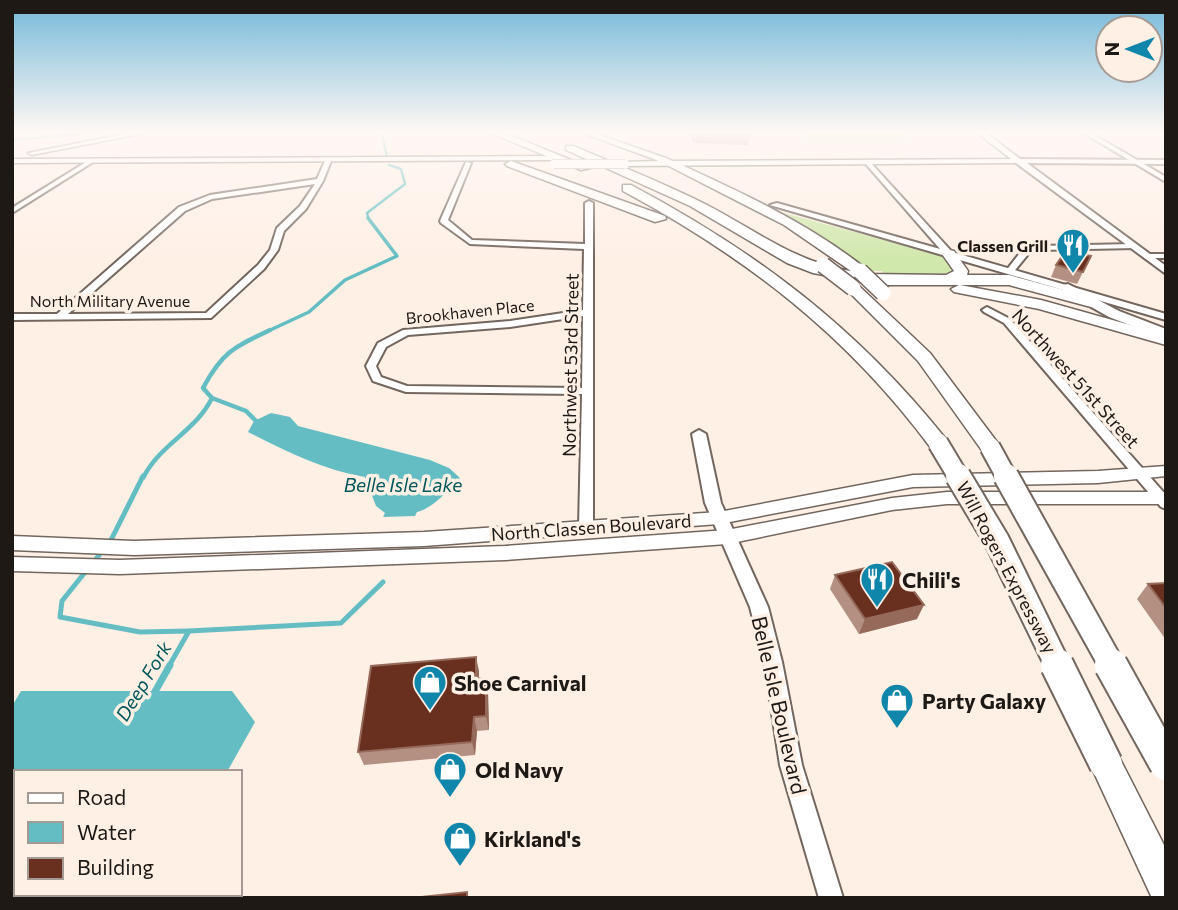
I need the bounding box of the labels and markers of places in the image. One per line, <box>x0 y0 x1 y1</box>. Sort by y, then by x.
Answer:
restaurant icon: Classen Grill <box>1054 226 1092 275</box>
place label: Classen Grill <box>957 236 1048 255</box>
restaurant icon: Chili's <box>858 560 896 609</box>
place label: Chili's <box>902 567 961 592</box>
shop icon: Shoe Carnival <box>411 663 449 712</box>
place label: Shoe Carnival <box>454 670 586 695</box>
shop icon: Party Galaxy <box>878 681 916 730</box>
place label: Party Galaxy <box>922 688 1047 713</box>
shop icon: Old Navy <box>431 750 469 799</box>
place label: Old Navy <box>475 757 564 782</box>
shop icon: Kirkland's <box>441 819 479 868</box>
place label: Kirkland's <box>484 826 581 851</box>

